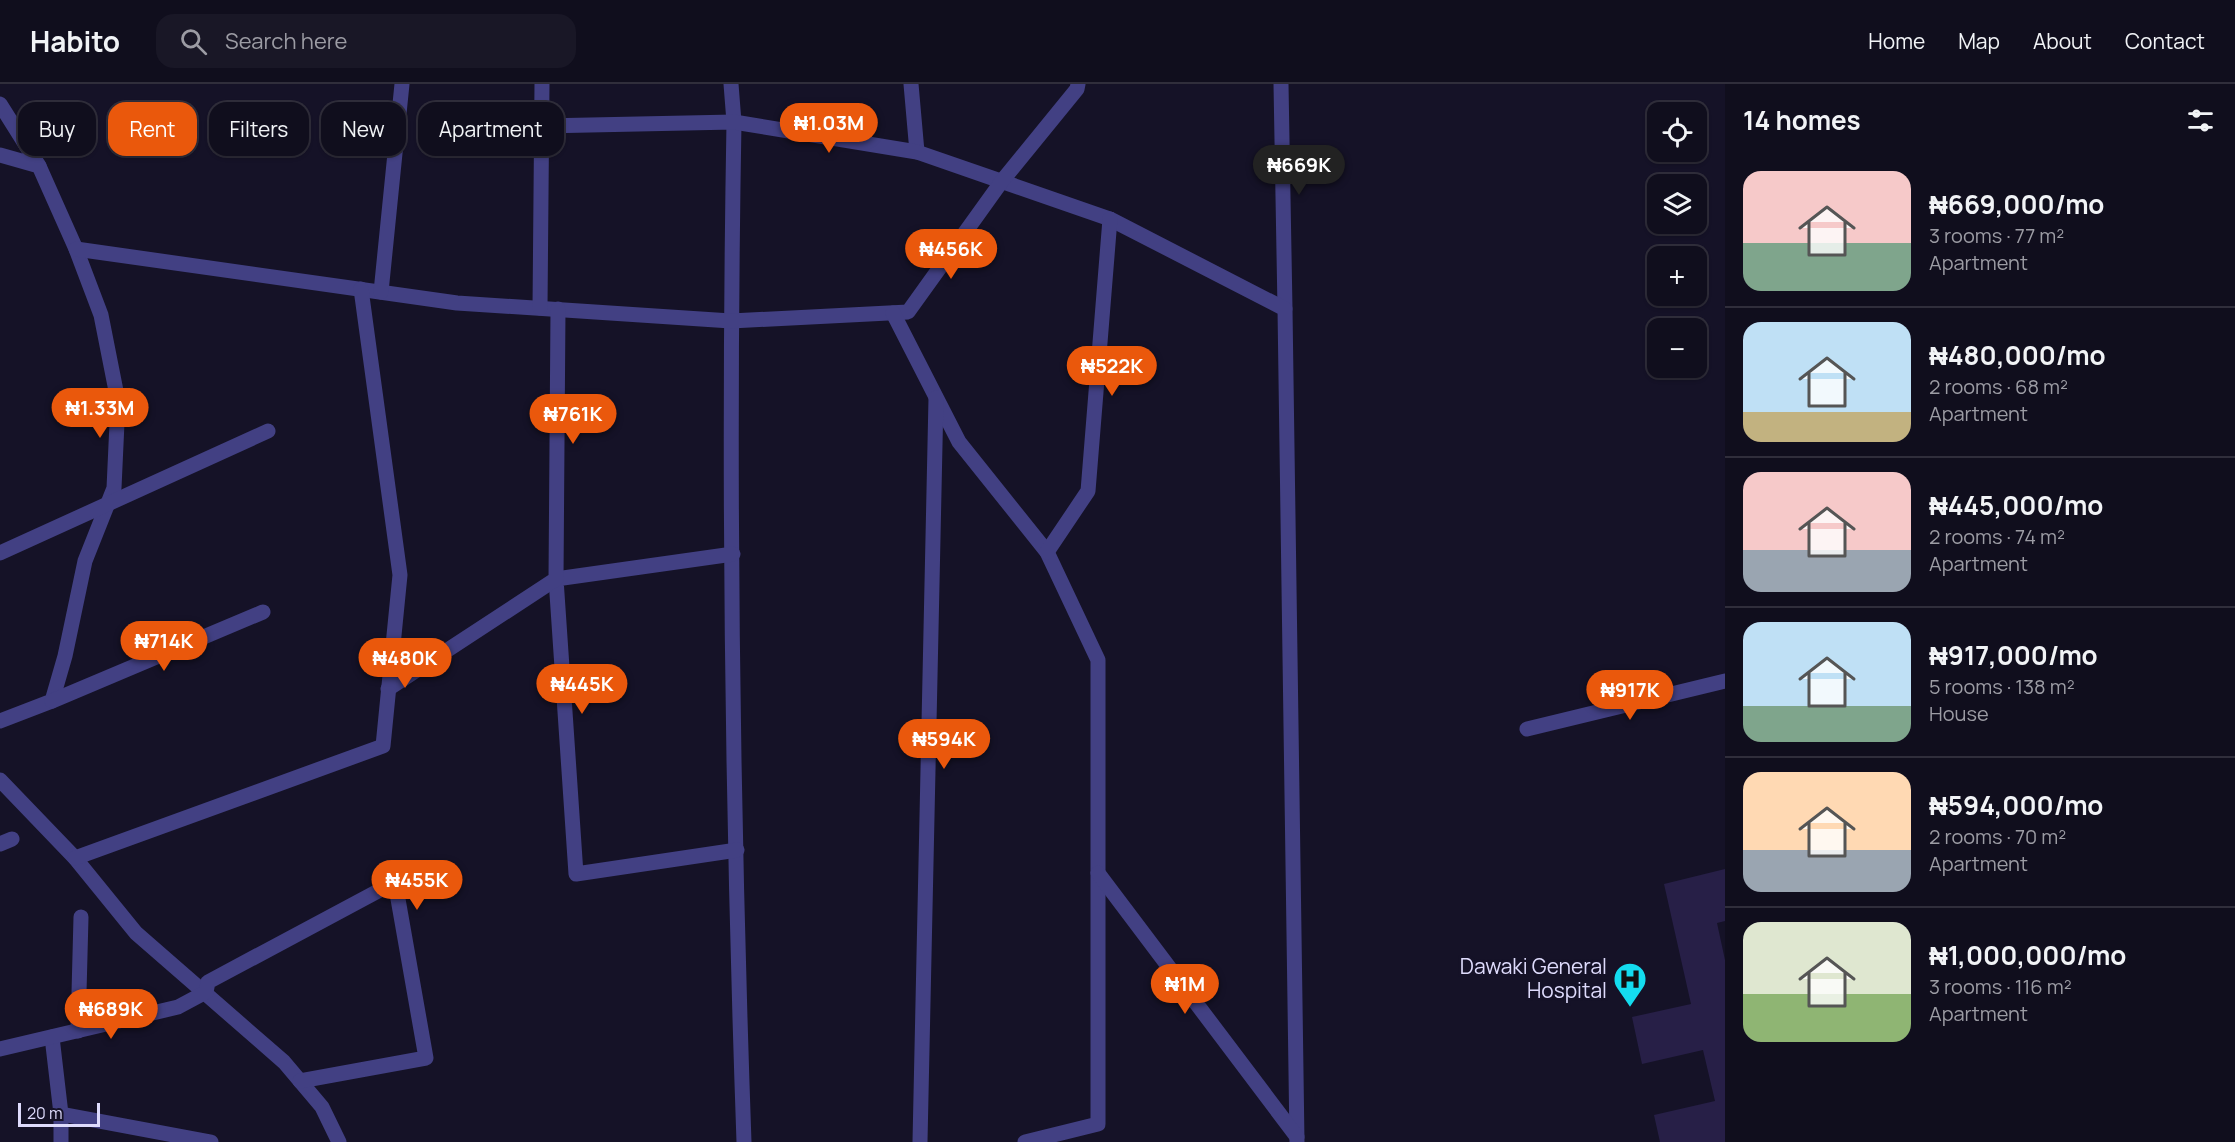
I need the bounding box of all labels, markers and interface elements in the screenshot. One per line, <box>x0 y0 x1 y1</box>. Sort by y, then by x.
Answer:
search box <box>156 14 576 68</box>
text: Habito <box>30 22 120 60</box>
icon: search <box>177 25 210 58</box>
text: Search here <box>225 26 347 56</box>
text: Home <box>1868 27 1925 55</box>
text: Map <box>1958 27 2000 55</box>
text: About <box>2033 27 2092 55</box>
text: Contact <box>2125 27 2205 55</box>
chip: Buy <box>18 102 96 156</box>
chip: Rent <box>108 102 197 156</box>
chip: Filters <box>209 102 309 156</box>
chip: New <box>321 102 406 156</box>
chip: Apartment <box>418 102 564 156</box>
map controls <box>1647 102 1707 378</box>
button: locate <box>1647 102 1707 162</box>
text: 14 homes <box>1743 102 1861 138</box>
pin: ₦1.03M <box>780 103 878 154</box>
icon: filters <box>2184 104 2217 137</box>
text: ₦1.03M <box>794 109 864 136</box>
pin: ₦669K <box>1257 145 1341 196</box>
text: ₦669K <box>1267 151 1331 178</box>
button: layers <box>1647 174 1707 234</box>
text: ₦669,000/mo <box>1929 186 2104 222</box>
icon: home <box>1791 195 1863 267</box>
text: 3 rooms · 77 m² <box>1929 222 2064 249</box>
pin: ₦456K <box>909 229 993 280</box>
text: ₦456K <box>919 235 983 262</box>
button: + <box>1647 246 1707 306</box>
text: Apartment <box>1929 249 2028 276</box>
button: − <box>1647 318 1707 378</box>
text: ₦480,000/mo <box>1929 337 2106 373</box>
pin: ₦522K <box>1070 346 1154 397</box>
icon: home <box>1791 346 1863 418</box>
text: ₦522K <box>1081 352 1143 379</box>
text: 2 rooms · 68 m² <box>1929 373 2068 400</box>
pin: ₦1.33M <box>51 388 149 439</box>
text: ₦1.33M <box>66 394 134 421</box>
pin: ₦761K <box>531 394 615 445</box>
text: ₦761K <box>544 400 602 427</box>
text: Apartment <box>1929 400 2028 427</box>
text: ₦445,000/mo <box>1929 487 2103 523</box>
icon: home <box>1791 496 1863 568</box>
text: 2 rooms · 74 m² <box>1929 523 2065 550</box>
text: Apartment <box>1929 550 2028 577</box>
pin: ₦714K <box>122 621 206 672</box>
text: ₦714K <box>135 627 193 654</box>
text: ₦917,000/mo <box>1929 637 2098 673</box>
pin: ₦480K <box>363 638 447 689</box>
text: ₦480K <box>373 644 437 671</box>
icon: home <box>1791 646 1863 718</box>
pin: ₦445K <box>540 664 624 715</box>
text: ₦445K <box>550 670 614 697</box>
pin: ₦917K <box>1588 670 1672 721</box>
text: 5 rooms · 138 m² <box>1929 673 2075 700</box>
text: ₦917K <box>1600 676 1660 703</box>
text: House <box>1929 700 1989 727</box>
pin: ₦594K <box>902 719 986 770</box>
text: ₦594K <box>912 725 976 752</box>
text: ₦594,000/mo <box>1929 787 2103 823</box>
icon: home <box>1791 796 1863 868</box>
text: 2 rooms · 70 m² <box>1929 823 2066 850</box>
text: Apartment <box>1929 850 2028 877</box>
pin: ₦455K <box>375 860 459 911</box>
text: ₦455K <box>386 866 449 893</box>
text: ₦1,000,000/mo <box>1929 937 2126 973</box>
icon: home <box>1791 946 1863 1018</box>
place label: Dawaki General Hospital <box>1460 952 1607 1004</box>
hospital icon: Dawaki General Hospital <box>1612 961 1648 1008</box>
pin: ₦1M <box>1156 964 1214 1015</box>
text: ₦1M <box>1165 970 1205 997</box>
text: 3 rooms · 116 m² <box>1929 973 2072 1000</box>
pin: ₦689K <box>69 989 153 1040</box>
text: ₦689K <box>79 995 143 1022</box>
text: Apartment <box>1929 1000 2028 1027</box>
scale bar <box>18 1100 100 1128</box>
text: 20 m <box>27 1102 63 1124</box>

